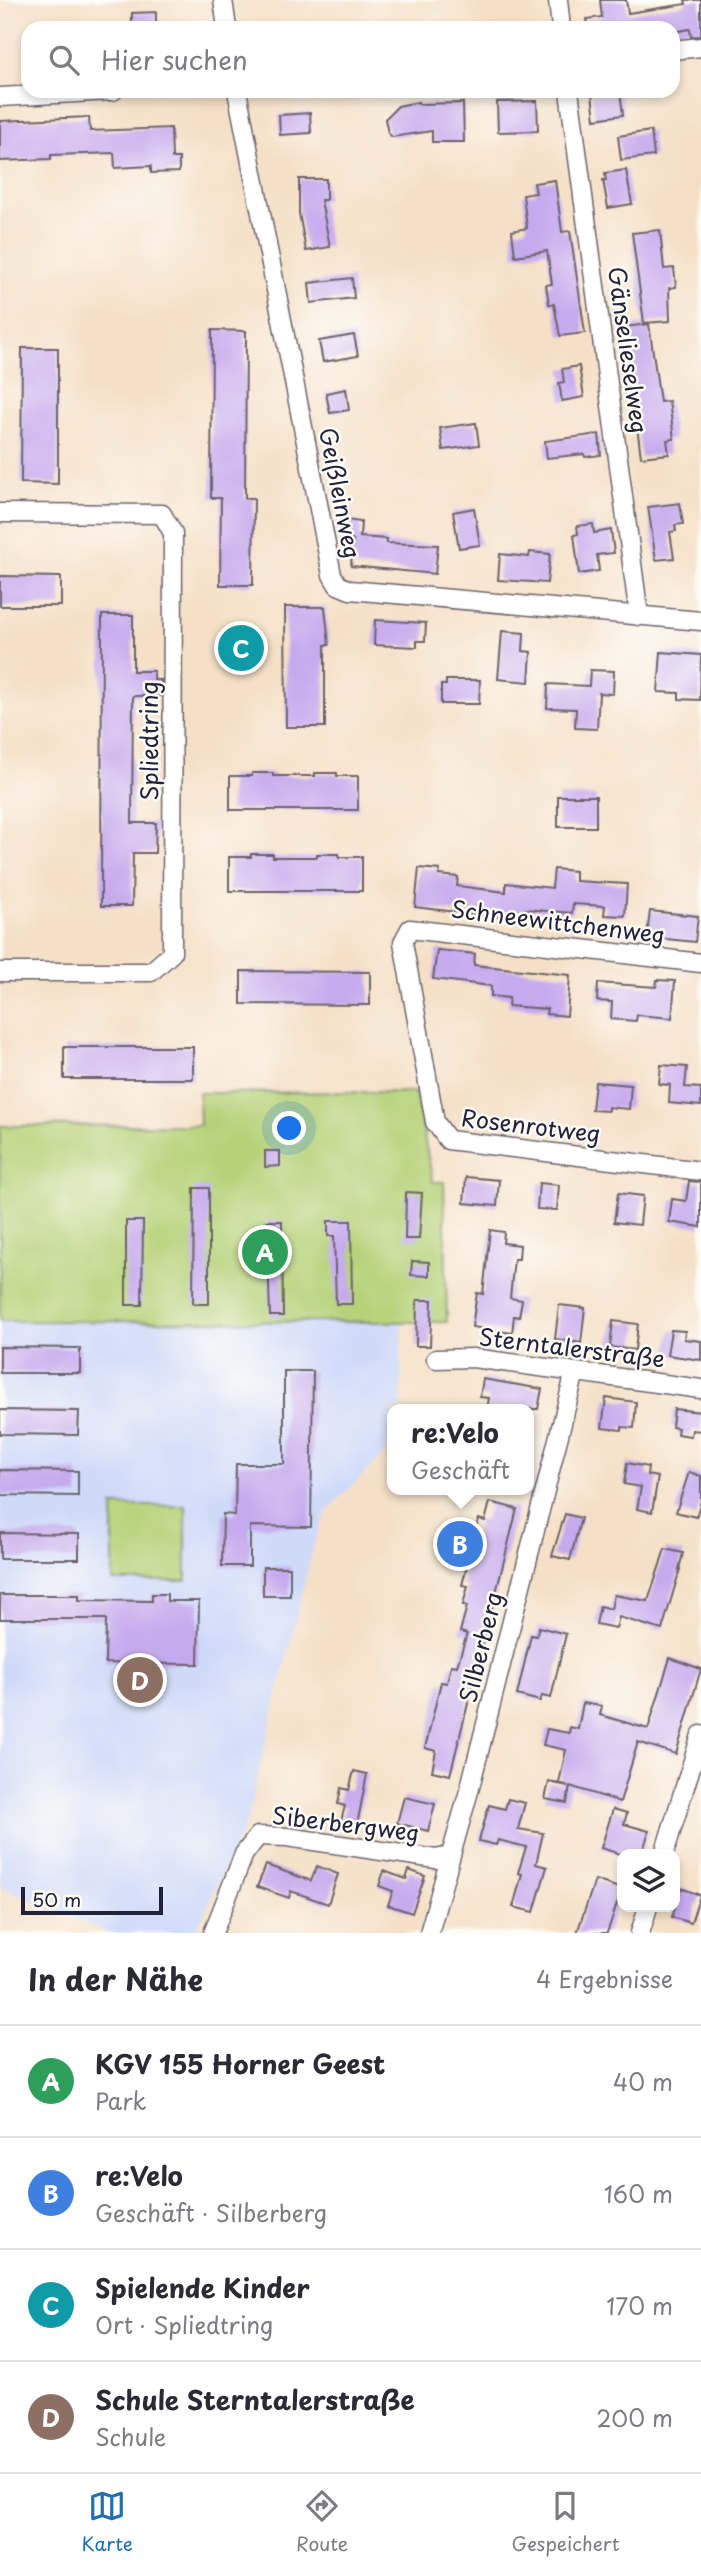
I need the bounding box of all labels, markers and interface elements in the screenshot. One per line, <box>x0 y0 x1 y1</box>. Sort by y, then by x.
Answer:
search box <box>21 21 680 98</box>
text: Hier suchen <box>101 40 248 79</box>
icon: search <box>45 41 83 79</box>
street label: Gänselieselweg <box>600 264 658 436</box>
street label: Geißleinweg <box>311 424 371 562</box>
pin: C <box>218 622 264 674</box>
street label: Spliedtring <box>131 681 166 801</box>
street label: Schneewittchenweg <box>449 891 667 951</box>
street label: Rosenrotweg <box>459 1099 603 1151</box>
your location <box>272 1111 306 1145</box>
pin: A <box>242 1226 288 1278</box>
street label: Sterntalerstraße <box>477 1318 667 1376</box>
popup <box>387 1404 534 1495</box>
text: re:Velo <box>411 1413 499 1452</box>
text: Geschäft <box>411 1452 510 1487</box>
pin: B <box>437 1518 483 1570</box>
street label: Silberberg <box>449 1588 511 1706</box>
pin: D <box>117 1654 163 1706</box>
street label: Siberbergweg <box>270 1797 422 1849</box>
map controls <box>617 1849 680 1912</box>
button: layers <box>617 1849 680 1912</box>
scale bar <box>21 1884 163 1916</box>
text: 50 m <box>32 1885 81 1913</box>
text: In der Nähe <box>28 1956 203 2001</box>
text: 4 Ergebnisse <box>536 1961 673 1996</box>
text: KGV 155 Horner Geest <box>95 2044 385 2083</box>
text: A <box>42 2064 60 2099</box>
text: 40 m <box>613 2064 673 2099</box>
text: Park <box>95 2083 146 2118</box>
text: re:Velo <box>95 2156 183 2195</box>
text: B <box>43 2176 59 2211</box>
text: 160 m <box>604 2176 673 2211</box>
text: Geschäft · Silberberg <box>95 2195 327 2230</box>
text: Spielende Kinder <box>95 2268 310 2307</box>
text: C <box>42 2288 60 2323</box>
text: 170 m <box>606 2288 673 2323</box>
text: Ort · Spliedtring <box>95 2307 273 2342</box>
text: Schule Sterntalerstraße <box>95 2380 415 2419</box>
text: D <box>42 2400 60 2435</box>
text: 200 m <box>596 2400 673 2435</box>
text: Schule <box>95 2419 166 2454</box>
tab: Karte <box>82 2487 133 2557</box>
tab: Route <box>296 2487 348 2557</box>
tab: Gespeichert <box>511 2487 619 2557</box>

